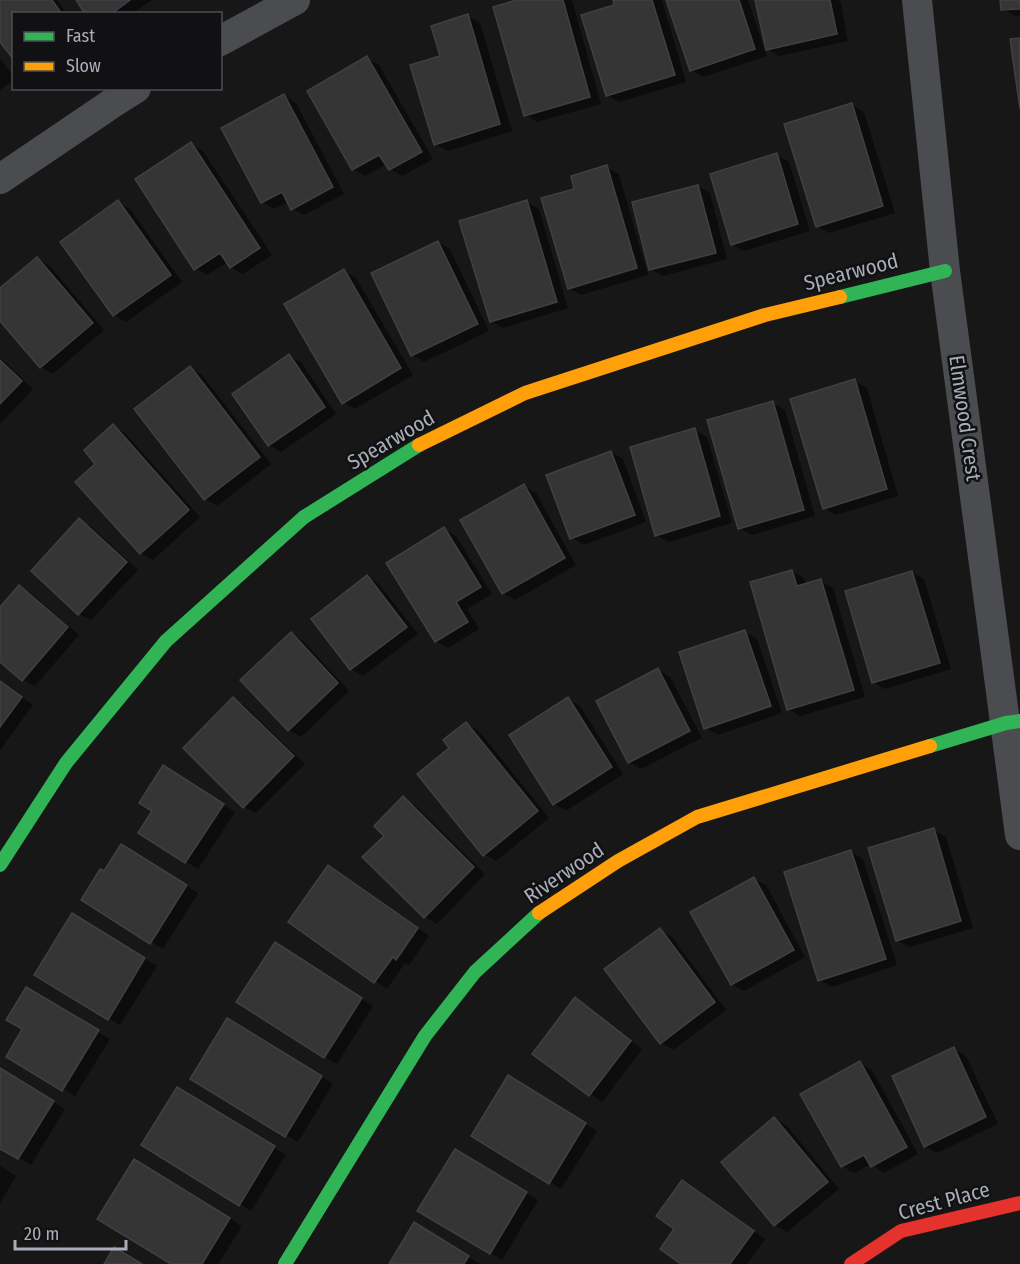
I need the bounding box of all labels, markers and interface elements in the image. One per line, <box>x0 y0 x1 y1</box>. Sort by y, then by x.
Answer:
legend <box>12 12 222 90</box>
text: Fast <box>66 25 95 47</box>
text: Slow <box>66 55 101 77</box>
street label: Spearwood <box>801 248 901 296</box>
street label: Elmwood Crest <box>943 353 987 483</box>
street label: Spearwood <box>343 405 439 475</box>
street label: Riverwood <box>519 837 609 909</box>
street label: Crest Place <box>895 1176 993 1226</box>
scale bar <box>15 1213 126 1251</box>
text: 20 m <box>24 1223 59 1245</box>

